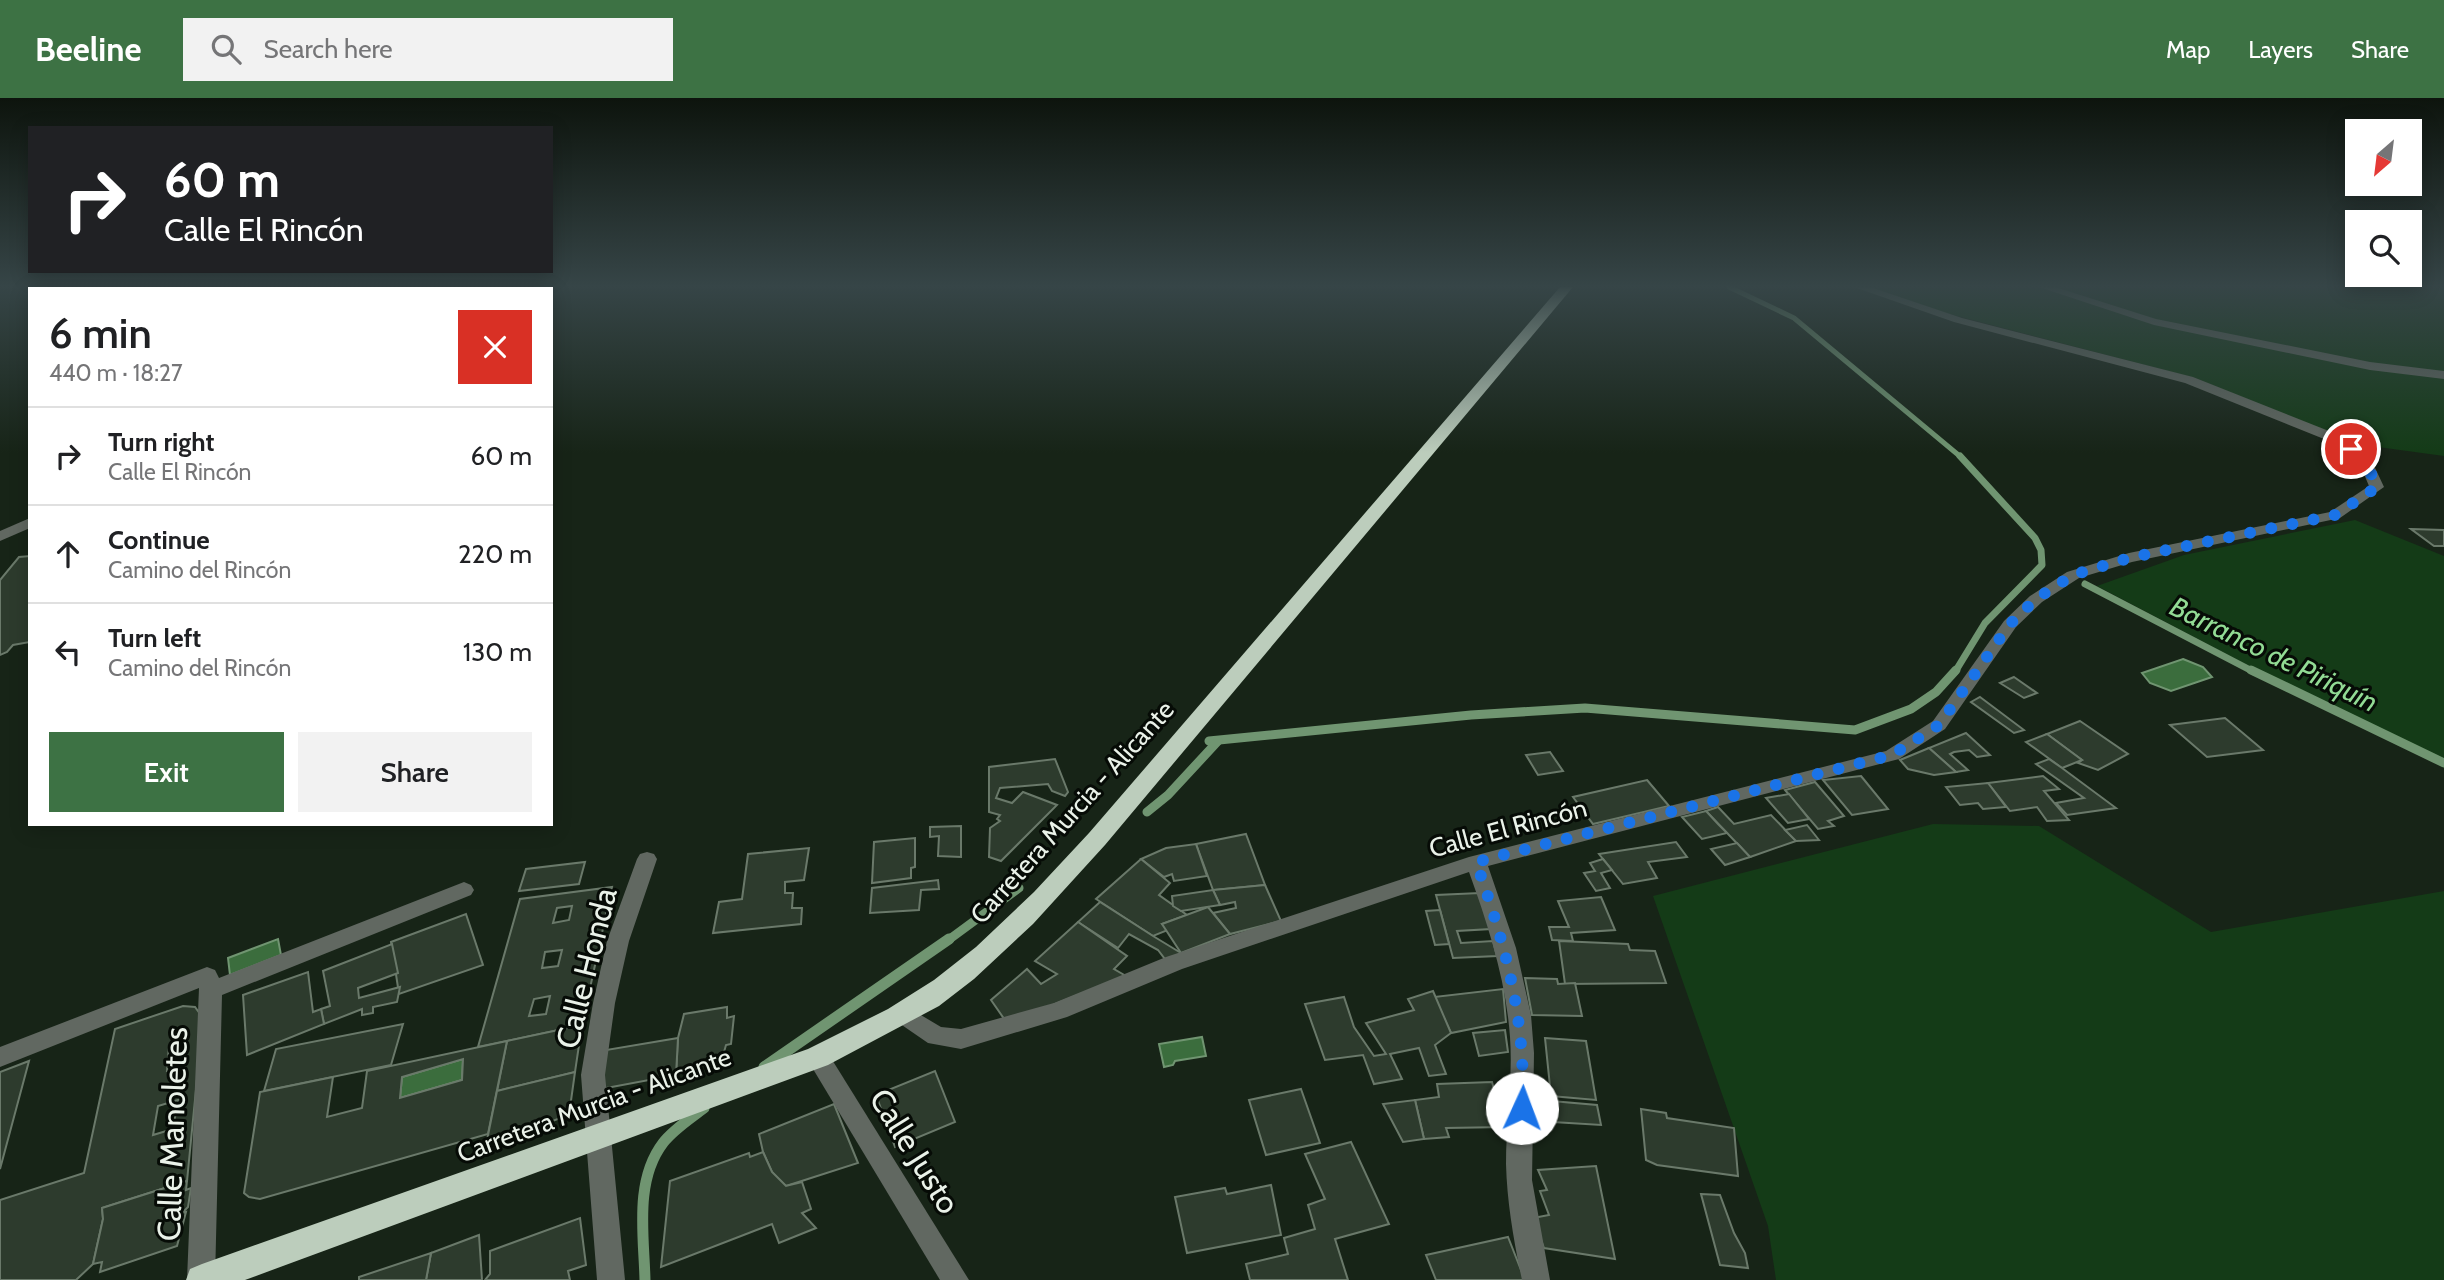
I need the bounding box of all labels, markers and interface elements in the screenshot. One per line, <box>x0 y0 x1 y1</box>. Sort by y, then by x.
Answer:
search box <box>183 18 673 81</box>
text: Beeline <box>35 29 141 69</box>
icon: search <box>207 30 245 68</box>
text: Search here <box>263 33 393 65</box>
text: Map <box>2166 35 2210 64</box>
text: Layers <box>2248 35 2313 64</box>
text: Share <box>2351 35 2409 64</box>
north arrow <box>2345 119 2422 196</box>
map controls <box>2345 119 2422 287</box>
text: 60 m <box>164 150 280 209</box>
icon: right <box>49 154 140 245</box>
text: Calle El Rincón <box>164 210 364 249</box>
button: search <box>2345 210 2422 287</box>
text: 6 min <box>49 307 152 359</box>
button: close <box>458 310 532 384</box>
text: 440 m · 18:27 <box>49 359 183 387</box>
pin <box>2321 419 2381 479</box>
text: Turn right <box>108 426 214 458</box>
icon: arrive <box>2332 430 2370 468</box>
icon: right <box>49 437 87 475</box>
text: 60 m <box>470 440 532 472</box>
text: Calle El Rincón <box>108 458 251 486</box>
text: Continue <box>108 524 210 556</box>
icon: ahead <box>49 535 87 573</box>
text: 220 m <box>458 538 532 570</box>
text: Camino del Rincón <box>108 556 291 584</box>
water label: Barranco de Piriquín <box>2165 589 2383 719</box>
text: Turn left <box>108 622 201 654</box>
icon: left <box>49 633 87 671</box>
text: 130 m <box>463 636 532 668</box>
text: Camino del Rincón <box>108 654 291 682</box>
street label: Carretera Murcia - Alicante <box>963 694 1181 930</box>
button: Exit <box>49 732 284 812</box>
button: Share <box>298 732 532 812</box>
street label: Calle El Rincón <box>1426 792 1590 864</box>
street label: Calle Honda <box>547 883 625 1052</box>
street label: Calle Manoletes <box>149 1026 195 1242</box>
street label: Carretera Murcia - Alicante <box>453 1041 735 1169</box>
position arrow <box>1485 1071 1559 1145</box>
street label: Calle Justo <box>861 1081 969 1221</box>

